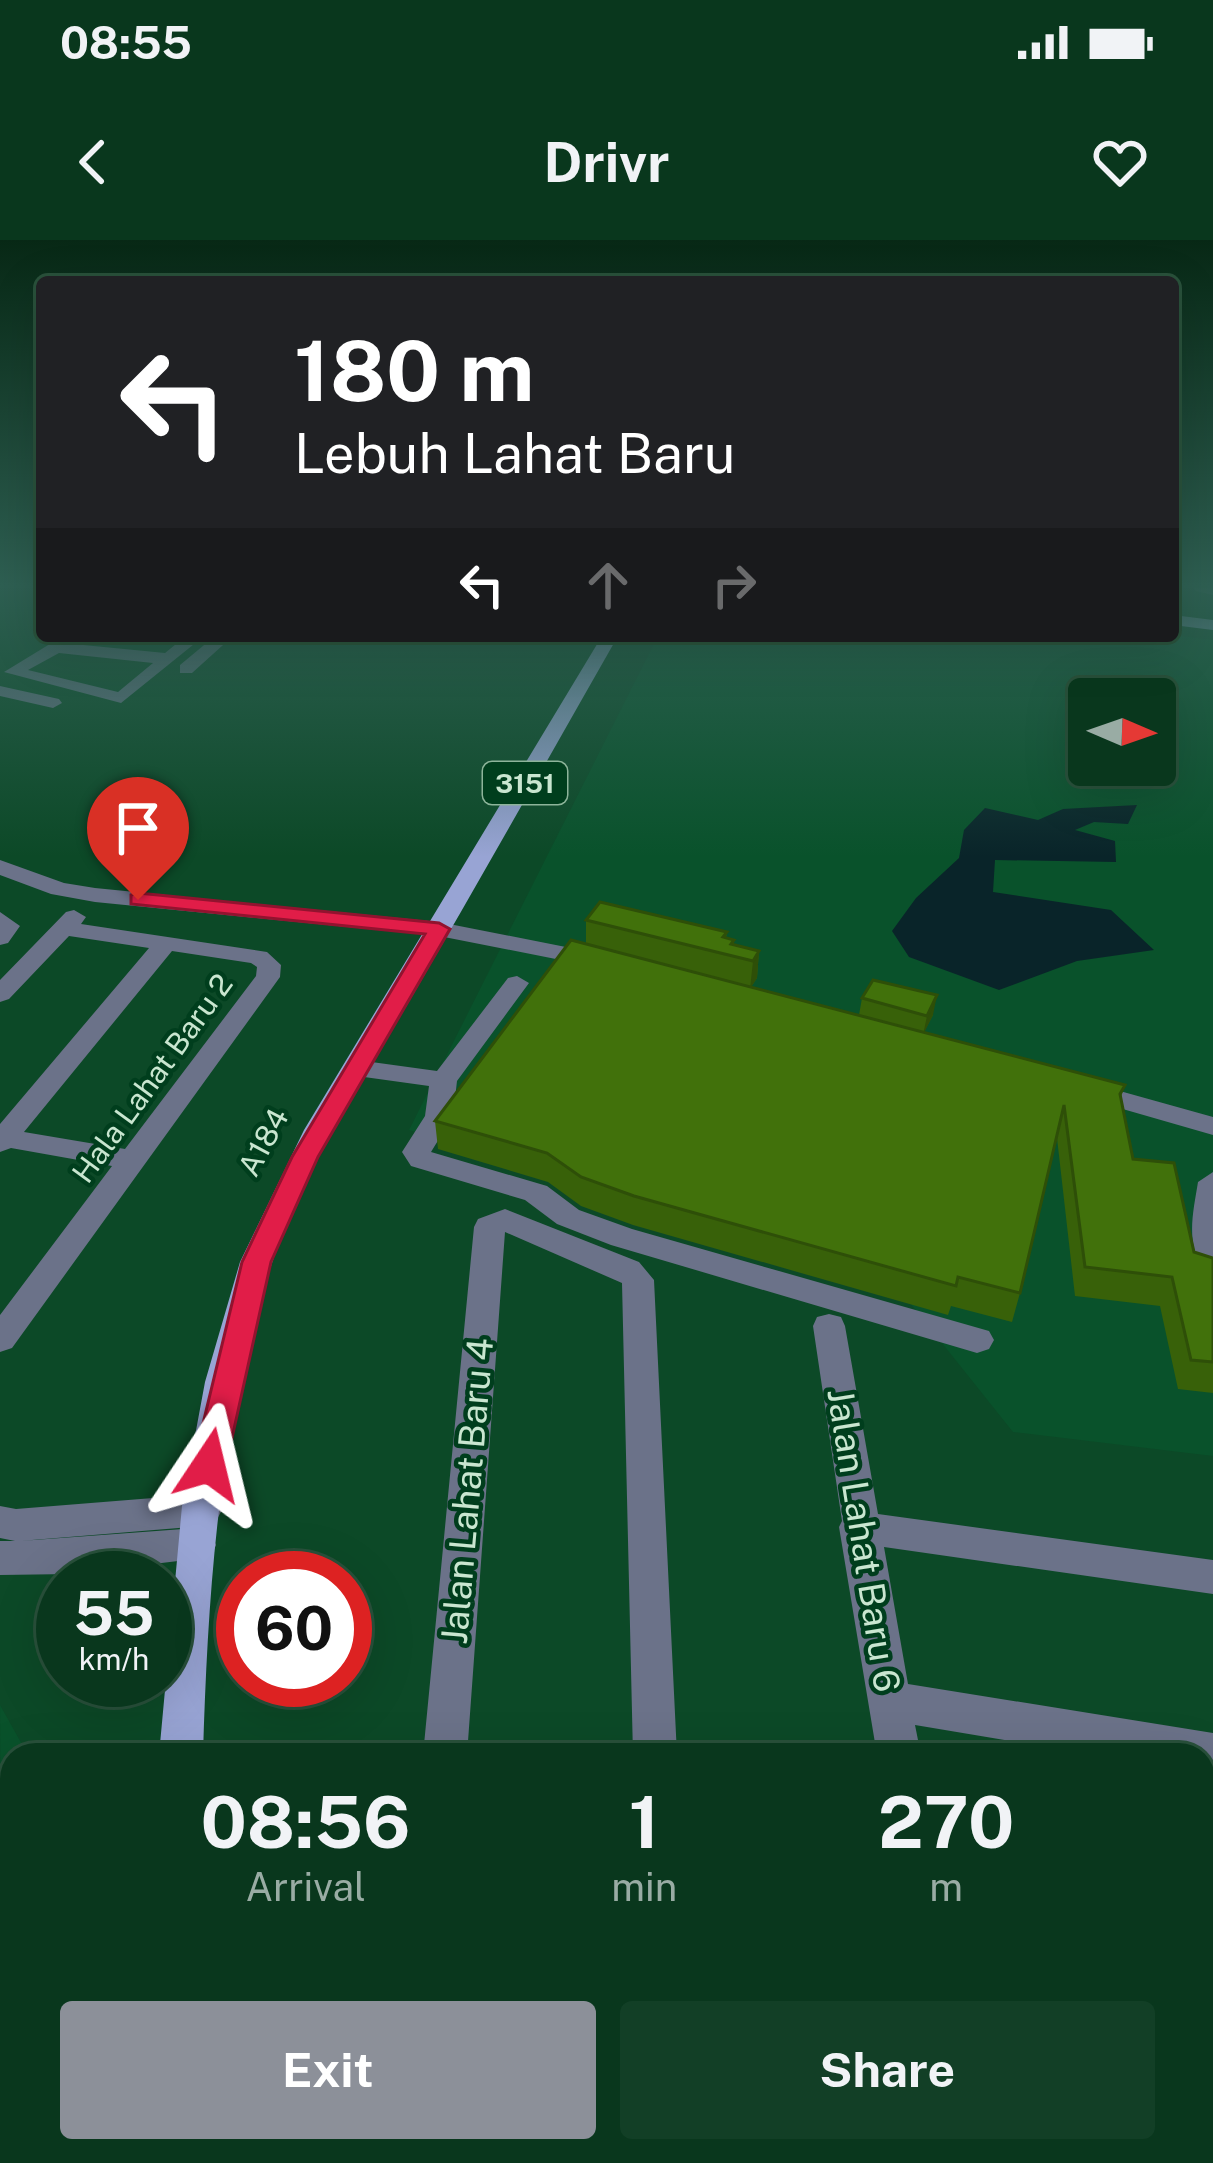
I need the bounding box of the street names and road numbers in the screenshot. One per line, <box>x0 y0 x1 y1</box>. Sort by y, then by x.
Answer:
road number: 3151 <box>483 762 567 804</box>
street label: Hala Lahat Baru 2 <box>64 967 240 1189</box>
street label: A184 <box>230 1102 296 1182</box>
street label: Jalan Lahat Baru 4 <box>433 1336 501 1646</box>
street label: Jalan Lahat Baru 6 <box>819 1385 909 1695</box>

